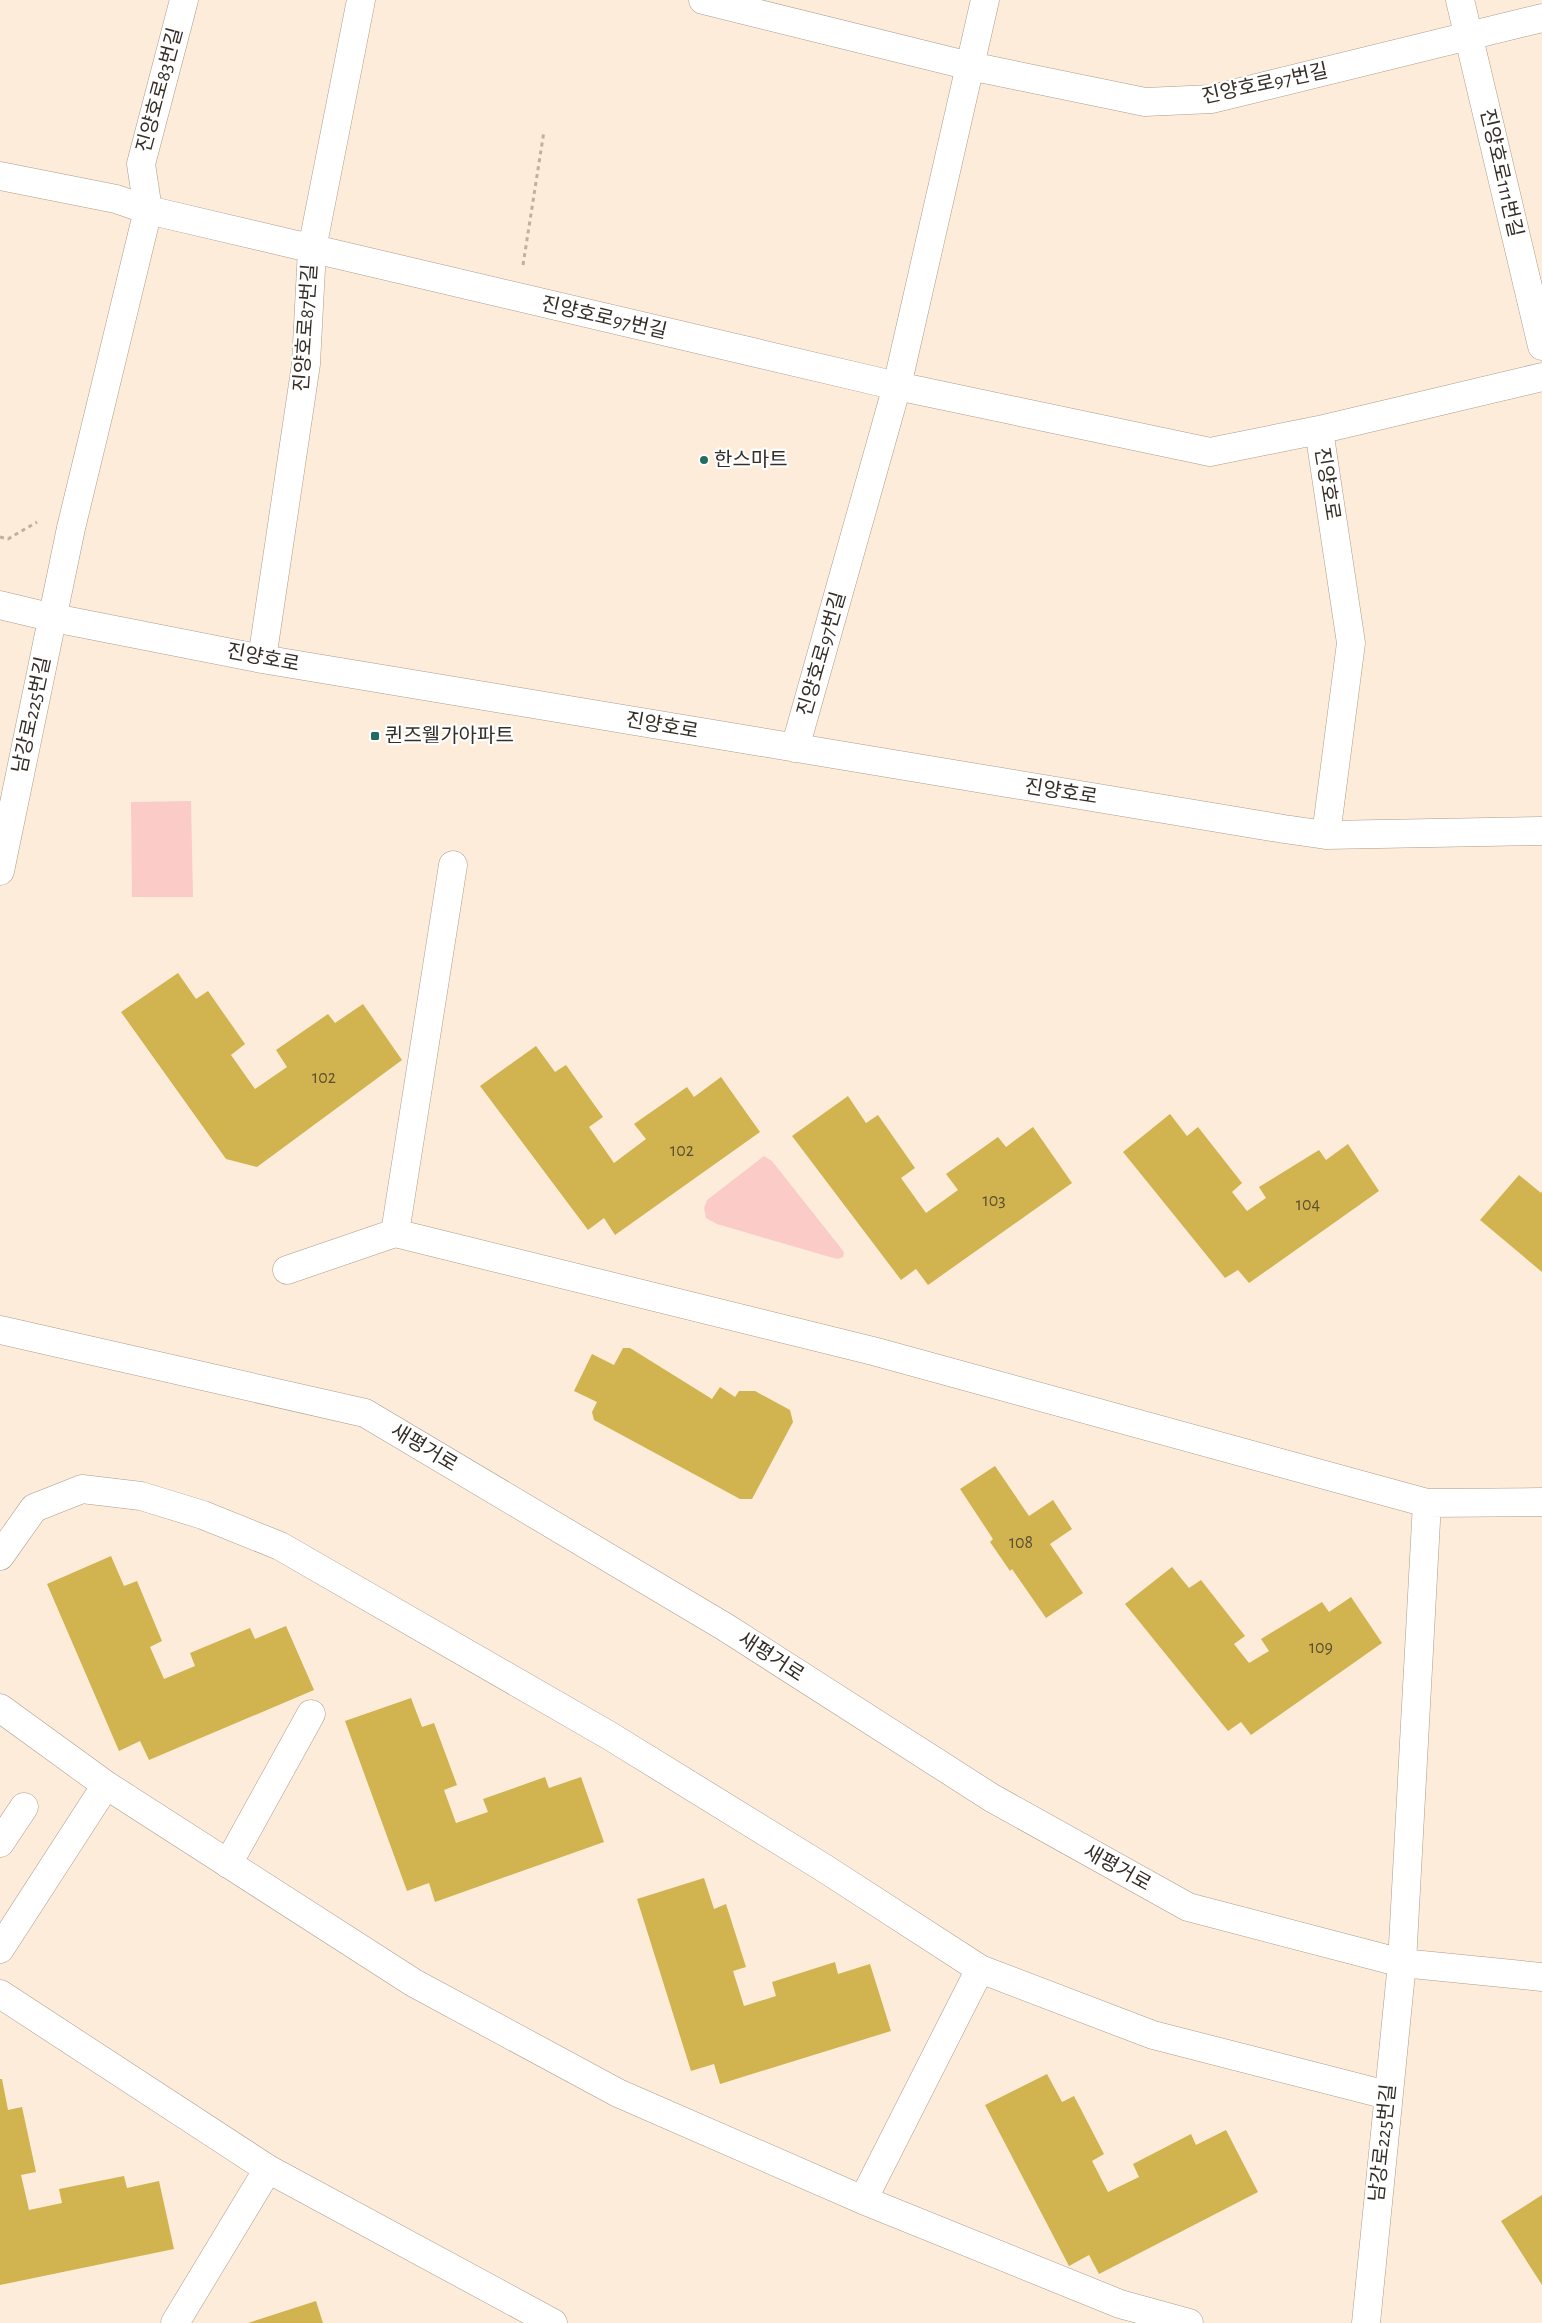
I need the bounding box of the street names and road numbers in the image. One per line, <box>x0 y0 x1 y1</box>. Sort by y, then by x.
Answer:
street label: 진양호로83번길 <box>133 25 186 154</box>
street label: 진양호로97번길 <box>1200 60 1330 107</box>
street label: 진양호로111번길 <box>1477 107 1526 239</box>
street label: 진양호로87번길 <box>291 263 320 393</box>
street label: 진양호로97번길 <box>539 293 669 342</box>
street label: 진양호로 <box>1311 446 1344 522</box>
street label: 진양호로97번길 <box>794 589 849 718</box>
street label: 진양호로 <box>225 640 301 675</box>
street label: 남강로225번길 <box>9 655 54 775</box>
street label: 진양호로 <box>624 709 700 742</box>
street label: 진양호로 <box>1023 775 1099 808</box>
street label: 새평거로 <box>387 1420 461 1476</box>
street label: 새평거로 <box>735 1628 808 1685</box>
street label: 새평거로 <box>1080 1841 1155 1895</box>
street label: 남강로225번길 <box>1366 2083 1399 2203</box>

